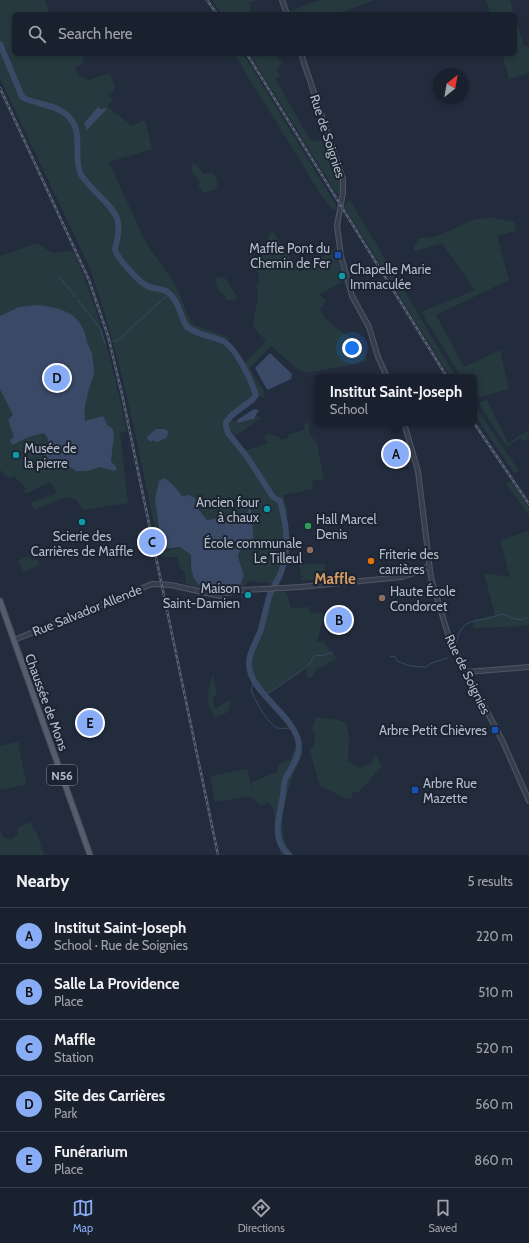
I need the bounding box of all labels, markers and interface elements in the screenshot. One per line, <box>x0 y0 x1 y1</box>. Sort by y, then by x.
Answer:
search box <box>12 12 517 56</box>
icon: search <box>26 23 48 45</box>
text: Search here <box>58 25 133 43</box>
north arrow <box>433 68 469 104</box>
street label: Rue de Soignies <box>307 92 349 180</box>
place label: Maffle Pont du Chemin de Fer <box>249 240 331 271</box>
marker: Maffle Pont du Chemin de Fer <box>333 250 343 260</box>
place label: Chapelle Marie Immaculée <box>350 261 431 292</box>
marker: Chapelle Marie Immaculée <box>337 271 347 281</box>
your location <box>342 338 362 358</box>
pin: D <box>44 363 70 393</box>
popup <box>315 374 477 426</box>
text: Institut Saint-Joseph <box>330 383 462 401</box>
text: School <box>330 401 368 417</box>
pin: A <box>383 439 409 469</box>
place label: Musée de la pierre <box>24 440 77 471</box>
marker: Musée de la pierre <box>11 450 21 460</box>
place label: Ancien four à chaux <box>196 494 260 525</box>
marker: Ancien four à chaux <box>262 504 272 514</box>
place label: Hall Marcel Denis <box>316 511 377 542</box>
marker: Scierie des Carrières de Maffle <box>77 517 87 527</box>
marker: Hall Marcel Denis <box>303 521 313 531</box>
pin: C <box>139 527 165 557</box>
place label: Scierie des Carrières de Maffle <box>31 528 134 559</box>
place label: École communale Le Tilleul <box>204 534 302 566</box>
marker: École communale Le Tilleul <box>305 545 315 555</box>
place label: Friterie des carrières <box>379 546 439 577</box>
marker: Friterie des carrières <box>366 556 376 566</box>
district label: Maffle <box>314 570 356 588</box>
place label: Maison Saint-Damien <box>163 580 240 611</box>
street label: Rue Salvador Allende <box>30 581 144 639</box>
place label: Haute École Condorcet <box>390 582 456 614</box>
marker: Maison Saint-Damien <box>243 590 253 600</box>
marker: Haute École Condorcet <box>377 593 387 603</box>
pin: B <box>326 605 352 635</box>
street label: Rue de Soignies <box>442 631 495 717</box>
street label: Chaussée de Mons <box>22 651 72 753</box>
pin: E <box>77 708 103 738</box>
place label: Arbre Petit Chièvres <box>379 722 488 738</box>
marker: Arbre Petit Chièvres <box>490 725 500 735</box>
road number: N56 <box>47 765 77 785</box>
place label: Arbre Rue Mazette <box>423 775 477 806</box>
marker: Arbre Rue Mazette <box>410 785 420 795</box>
text: Nearby <box>16 871 69 891</box>
text: 5 results <box>467 873 513 889</box>
text: Institut Saint-Joseph <box>54 919 186 937</box>
text: A <box>25 928 33 944</box>
text: 220 m <box>476 928 513 944</box>
text: School · Rue de Soignies <box>54 937 188 953</box>
text: Salle La Providence <box>54 975 180 993</box>
text: B <box>25 984 33 1000</box>
text: 510 m <box>478 984 513 1000</box>
text: Place <box>54 993 83 1009</box>
text: Maffle <box>54 1031 96 1049</box>
text: C <box>25 1040 33 1056</box>
text: 520 m <box>476 1040 513 1056</box>
text: Station <box>54 1049 93 1065</box>
text: Site des Carrières <box>54 1087 165 1105</box>
text: D <box>24 1096 34 1112</box>
text: 560 m <box>475 1096 513 1112</box>
text: Park <box>54 1105 77 1121</box>
text: Funérarium <box>54 1143 128 1161</box>
text: E <box>25 1152 33 1168</box>
text: 860 m <box>474 1152 513 1168</box>
text: Place <box>54 1161 83 1177</box>
tab: Map <box>72 1197 94 1235</box>
tab: Directions <box>238 1197 285 1235</box>
tab: Saved <box>429 1197 457 1235</box>

